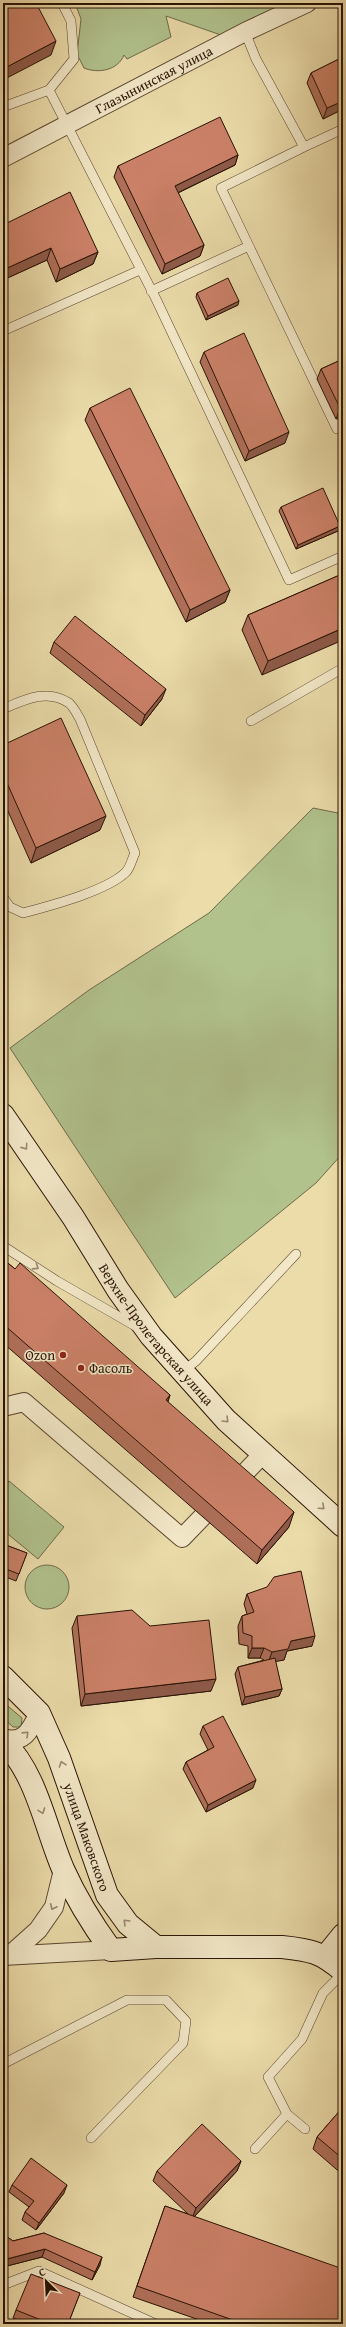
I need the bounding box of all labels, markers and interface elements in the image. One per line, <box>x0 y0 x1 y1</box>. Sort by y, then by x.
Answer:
street label: Глазынинская улица <box>92 40 216 118</box>
one-way arrow <box>20 1142 27 1149</box>
street label: Верхне-Пролетарская улица <box>94 1260 219 1410</box>
one-way arrow <box>32 1262 39 1270</box>
place label: Ozon <box>25 1345 55 1365</box>
marker: Ozon <box>58 1350 68 1360</box>
place label: Фасоль <box>89 1358 133 1378</box>
marker: Фасоль <box>76 1363 86 1373</box>
one-way arrow <box>221 1415 229 1423</box>
one-way arrow <box>318 1503 325 1510</box>
one-way arrow <box>21 1731 29 1739</box>
one-way arrow <box>58 1761 66 1768</box>
street label: улица Маковского <box>58 1779 115 1894</box>
one-way arrow <box>37 1808 45 1815</box>
one-way arrow <box>50 1903 58 1910</box>
one-way arrow <box>123 1919 131 1927</box>
north arrow <box>26 2261 66 2301</box>
text: С <box>36 2263 48 2280</box>

